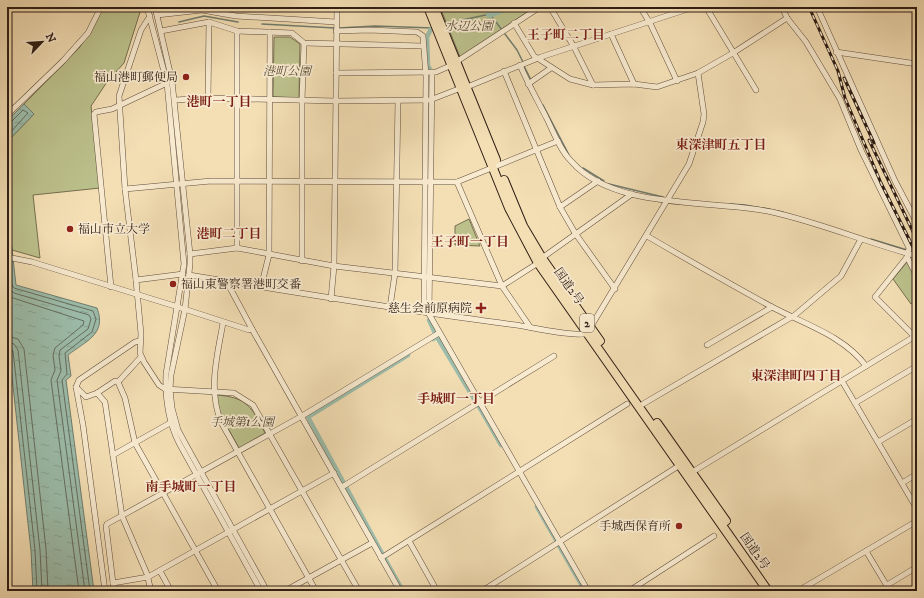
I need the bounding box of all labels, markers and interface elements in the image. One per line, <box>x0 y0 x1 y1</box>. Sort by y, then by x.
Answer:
park label: 水辺公園 <box>445 19 495 34</box>
north arrow <box>22 22 62 62</box>
district label: 王子町二丁目 <box>527 27 605 43</box>
text: N <box>42 31 58 45</box>
park label: 港町公園 <box>263 64 313 79</box>
place label: 福山港町郵便局 <box>94 70 178 85</box>
marker: 福山港町郵便局 <box>181 72 191 82</box>
district label: 港町一丁目 <box>186 94 252 110</box>
district label: 東深津町五丁目 <box>675 137 767 153</box>
place label: 福山市立大学 <box>78 222 150 237</box>
marker: 福山市立大学 <box>65 224 75 234</box>
district label: 港町二丁目 <box>196 226 262 242</box>
district label: 王子町一丁目 <box>431 234 509 250</box>
street label: 国道2号 <box>550 265 587 308</box>
place label: 福山東警察署港町交番 <box>181 277 301 292</box>
marker: 福山東警察署港町交番 <box>168 279 178 289</box>
place label: 慈生会前原病院 <box>388 301 472 316</box>
marker: 慈生会前原病院 <box>475 302 487 314</box>
road number: 2 <box>580 314 594 332</box>
district label: 東深津町四丁目 <box>750 368 842 384</box>
district label: 手城町一丁目 <box>417 391 495 407</box>
park label: 手城第1公園 <box>210 415 276 430</box>
district label: 南手城町一丁目 <box>145 479 237 495</box>
place label: 手城西保育所 <box>599 519 671 534</box>
marker: 手城西保育所 <box>674 521 684 531</box>
street label: 国道2号 <box>736 530 773 573</box>

